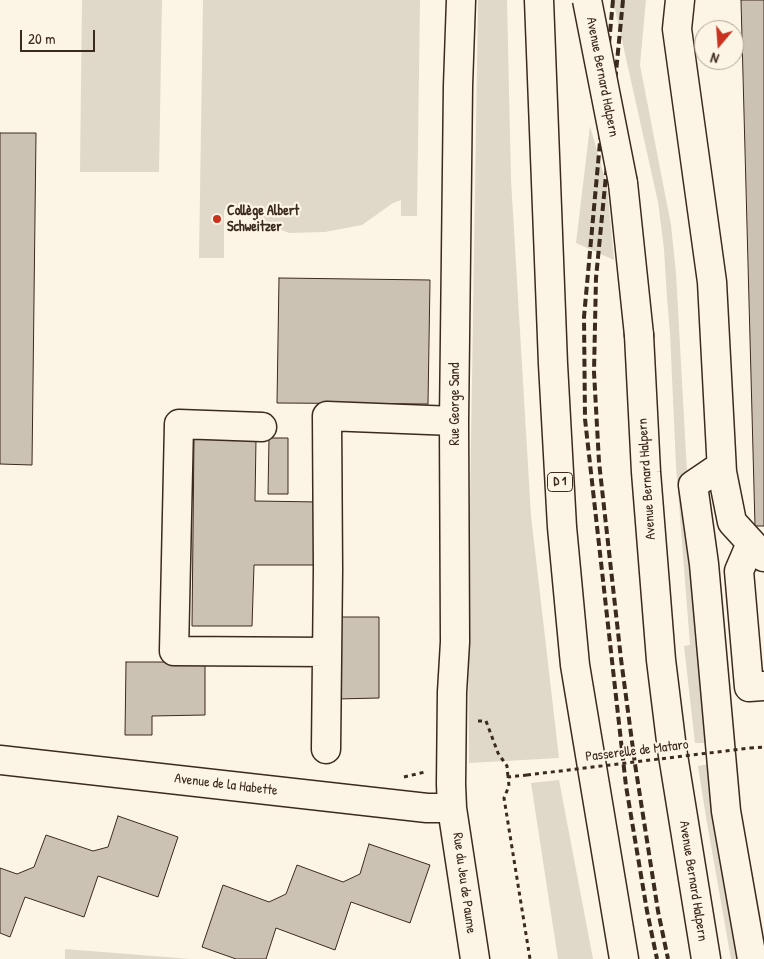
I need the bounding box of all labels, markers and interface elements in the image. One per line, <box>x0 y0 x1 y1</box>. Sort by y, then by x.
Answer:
street label: Avenue Bernard Halpern <box>582 16 622 138</box>
scale bar <box>22 20 98 52</box>
north arrow <box>694 20 744 70</box>
text: 20 m <box>28 28 55 49</box>
text: N <box>708 49 721 69</box>
place label: Collège Albert Schweitzer <box>227 203 299 236</box>
marker: Collège Albert Schweitzer <box>211 213 223 225</box>
street label: Rue George Sand <box>447 363 463 445</box>
street label: Avenue Bernard Halpern <box>634 418 660 540</box>
road number: D 1 <box>548 472 572 492</box>
street label: Passerelle de Mataro <box>584 736 690 766</box>
street label: Avenue de la Habette <box>173 770 279 800</box>
street label: Avenue Bernard Halpern <box>675 820 711 942</box>
street label: Rue du Jeu de Paume <box>449 831 479 935</box>

